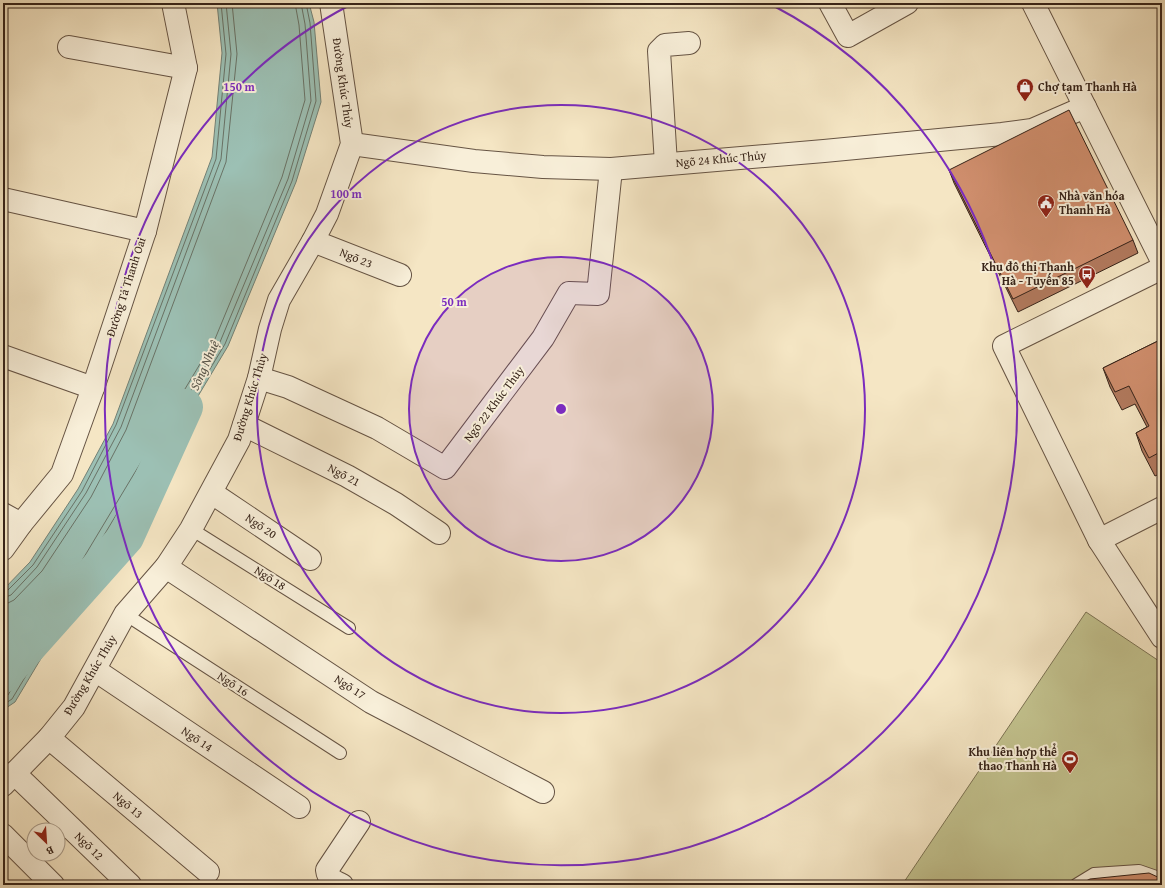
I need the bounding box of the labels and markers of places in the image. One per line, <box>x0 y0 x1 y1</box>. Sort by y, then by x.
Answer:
shop icon: Chợ tạm Thanh Hà <box>1015 77 1035 102</box>
place label: Chợ tạm Thanh Hà <box>1038 78 1138 95</box>
place label: Nhà văn hóa Thanh Hà <box>1059 187 1125 218</box>
public building icon: Nhà văn hóa Thanh Hà <box>1036 193 1056 218</box>
place label: Khu đô thị Thanh Hà - Tuyến 85 <box>981 258 1074 289</box>
bus stop icon: Khu đô thị Thanh Hà - Tuyến 85 <box>1077 264 1097 289</box>
centre of rings <box>554 402 568 416</box>
place label: Khu liên hợp thể thao Thanh Hà <box>968 743 1058 774</box>
sports icon: Khu liên hợp thể thao Thanh Hà <box>1060 749 1080 774</box>

